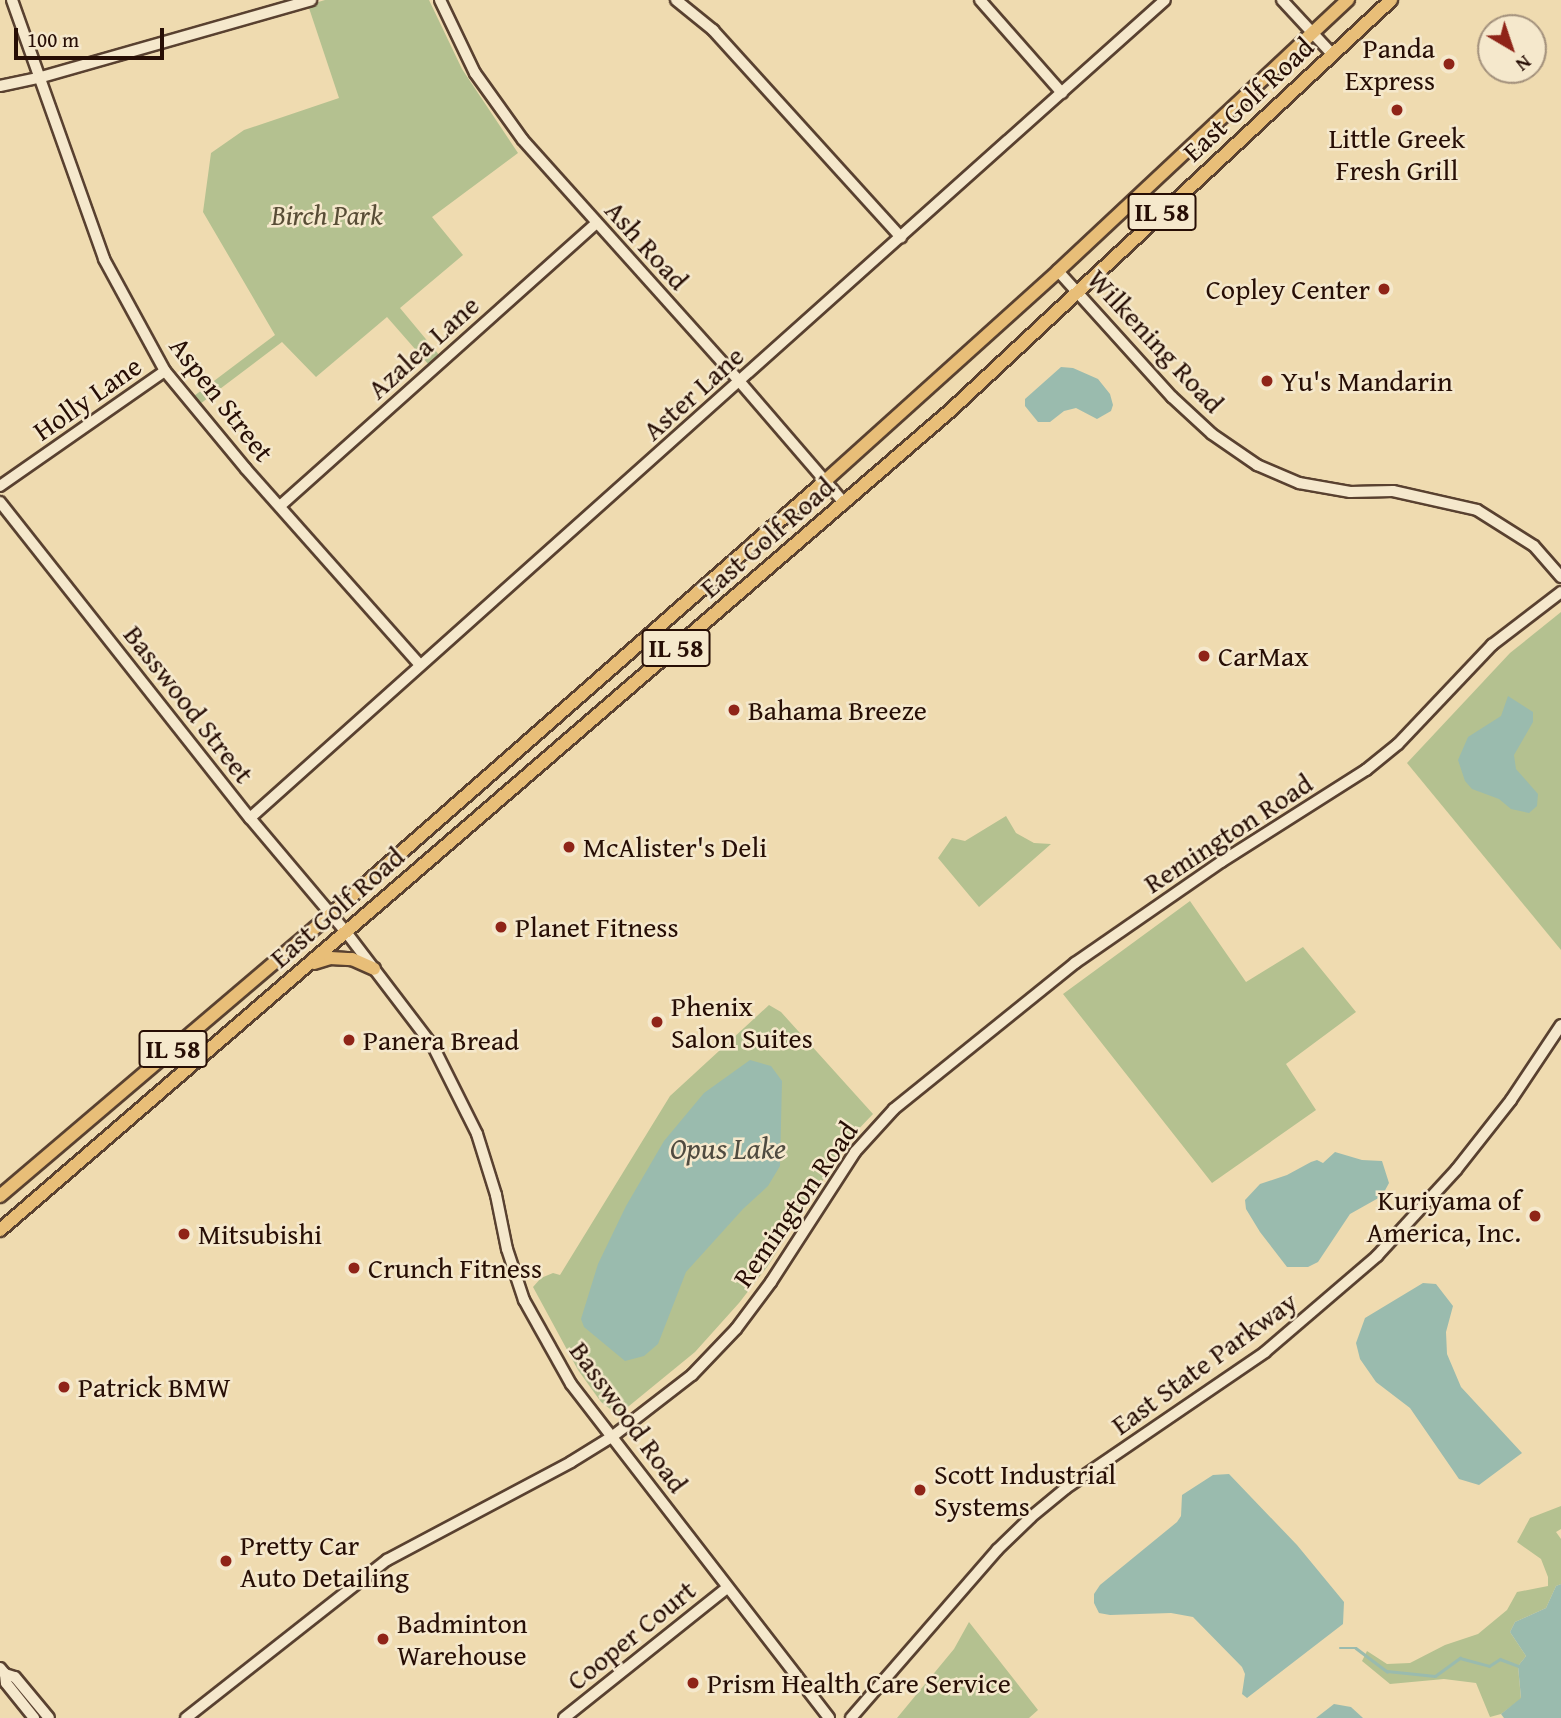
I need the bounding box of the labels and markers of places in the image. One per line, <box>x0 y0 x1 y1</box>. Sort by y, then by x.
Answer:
place label: Panda Express <box>1345 31 1435 97</box>
marker: Panda Express <box>1441 56 1457 72</box>
marker: Little Greek Fresh Grill <box>1389 102 1405 118</box>
place label: Little Greek Fresh Grill <box>1329 121 1465 187</box>
place label: Copley Center <box>1206 272 1370 306</box>
marker: Copley Center <box>1376 281 1392 297</box>
place label: Yu's Mandarin <box>1281 364 1453 398</box>
marker: Yu's Mandarin <box>1259 373 1275 389</box>
place label: CarMax <box>1218 639 1308 673</box>
marker: CarMax <box>1196 648 1212 664</box>
place label: Bahama Breeze <box>748 693 927 727</box>
marker: Bahama Breeze <box>726 702 742 718</box>
place label: McAlister's Deli <box>583 830 767 864</box>
marker: McAlister's Deli <box>561 839 577 855</box>
place label: Planet Fitness <box>515 910 679 944</box>
marker: Planet Fitness <box>493 919 509 935</box>
place label: Phenix Salon Suites <box>671 989 813 1055</box>
marker: Phenix Salon Suites <box>649 1014 665 1030</box>
place label: Panera Bread <box>363 1023 519 1057</box>
marker: Panera Bread <box>341 1032 357 1048</box>
place label: Kuriyama of America, Inc. <box>1366 1183 1521 1249</box>
marker: Kuriyama of America, Inc. <box>1527 1208 1543 1224</box>
place label: Mitsubishi <box>198 1217 322 1251</box>
marker: Mitsubishi <box>176 1226 192 1242</box>
place label: Crunch Fitness <box>368 1251 542 1285</box>
marker: Crunch Fitness <box>346 1260 362 1276</box>
place label: Patrick BMW <box>78 1370 231 1404</box>
marker: Patrick BMW <box>56 1379 72 1395</box>
place label: Scott Industrial Systems <box>934 1457 1116 1523</box>
marker: Scott Industrial Systems <box>912 1482 928 1498</box>
place label: Pretty Car Auto Detailing <box>240 1528 409 1594</box>
marker: Pretty Car Auto Detailing <box>218 1553 234 1569</box>
place label: Badminton Warehouse <box>397 1606 527 1672</box>
marker: Badminton Warehouse <box>375 1631 391 1647</box>
place label: Prism Health Care Service <box>707 1666 1011 1700</box>
marker: Prism Health Care Service <box>685 1675 701 1691</box>

